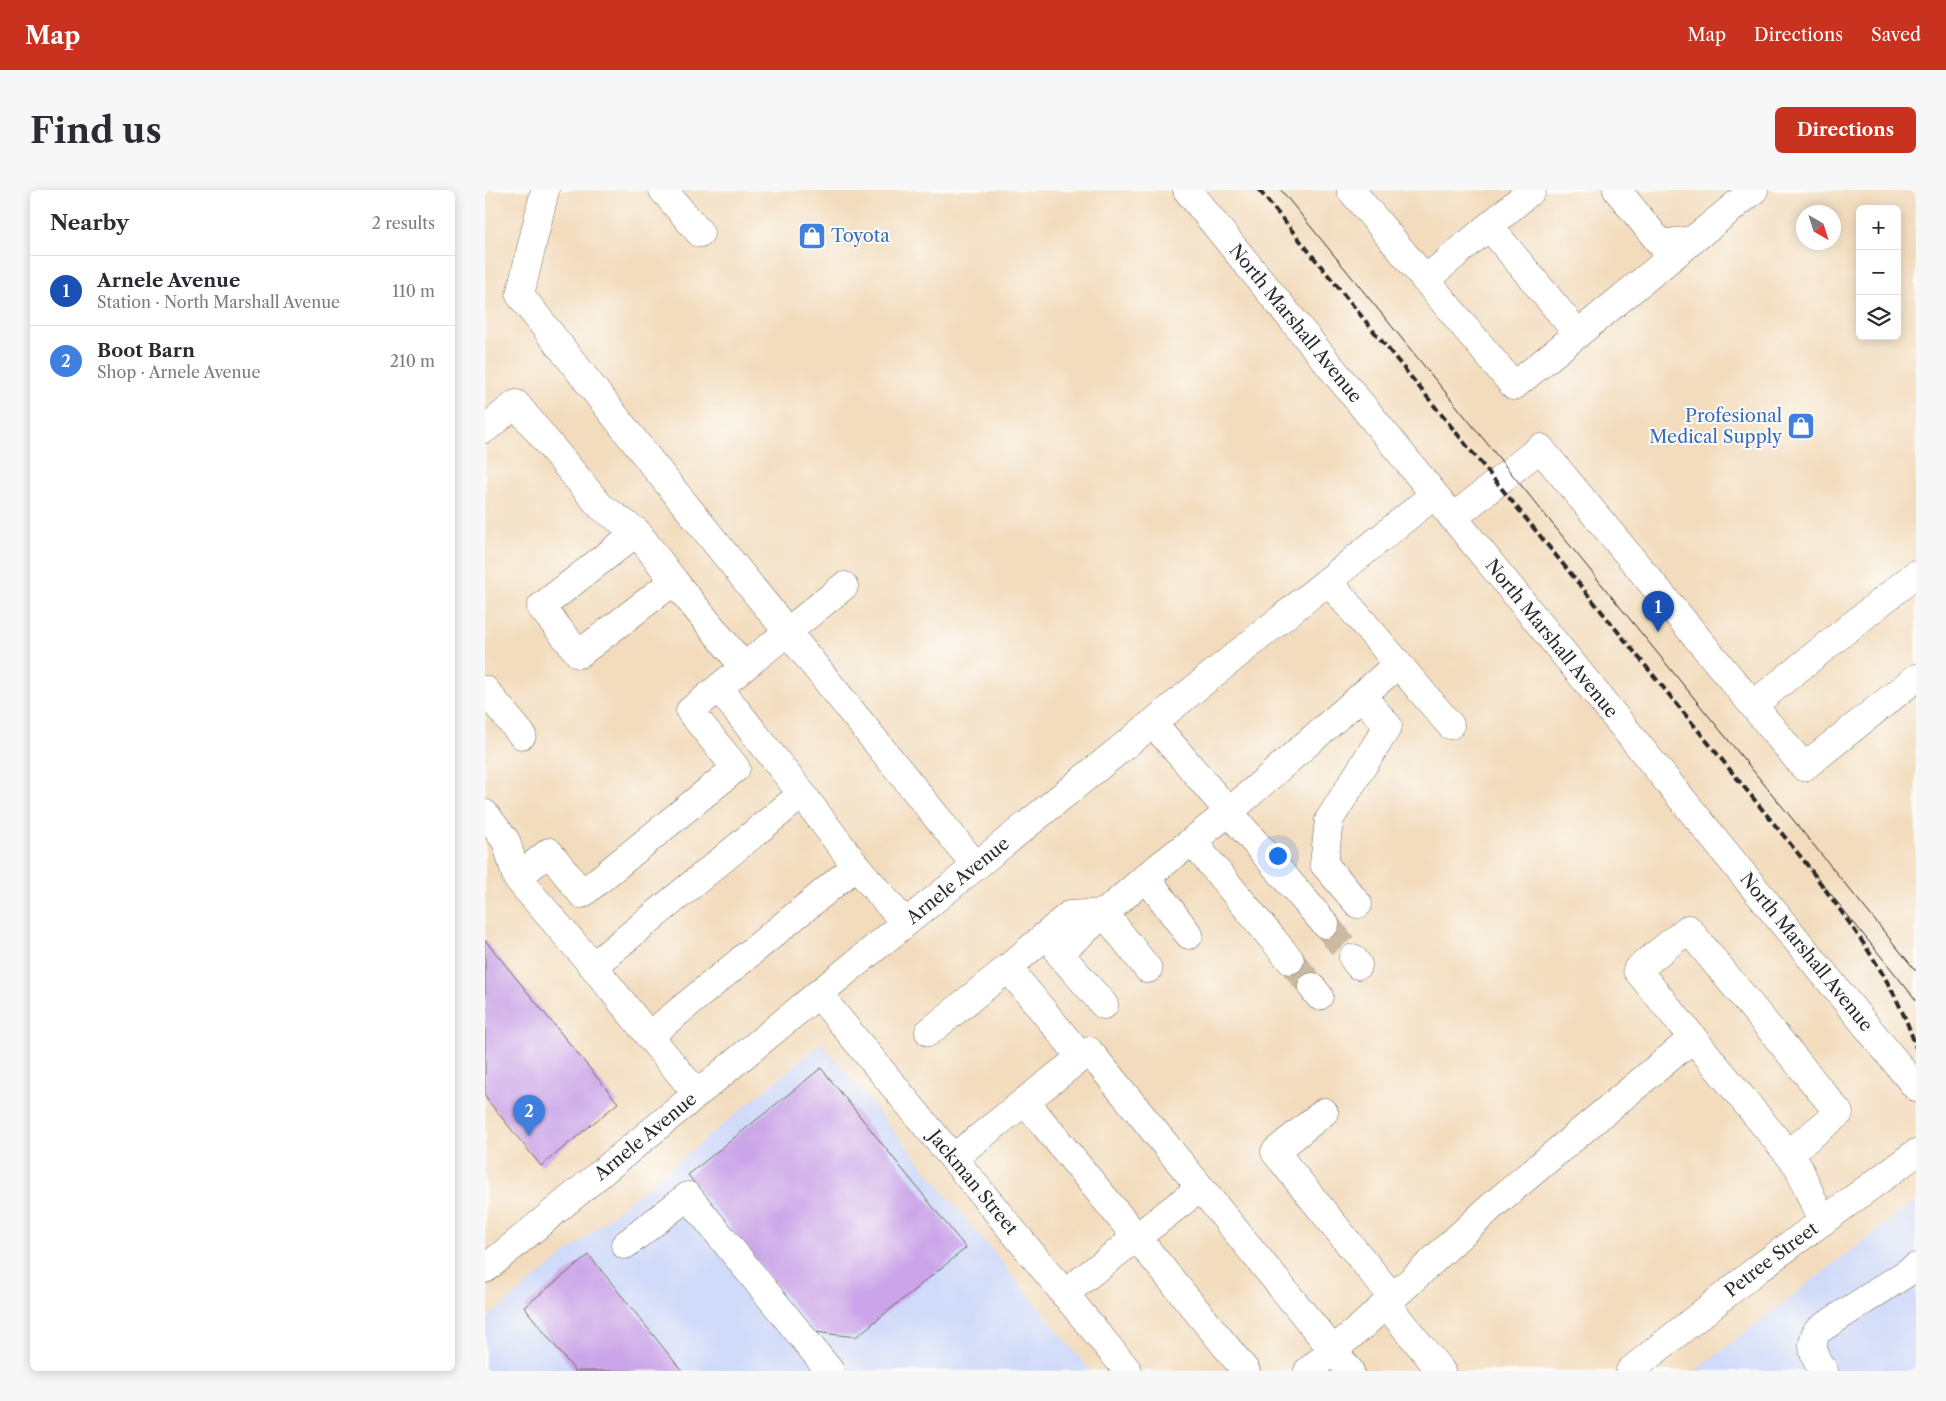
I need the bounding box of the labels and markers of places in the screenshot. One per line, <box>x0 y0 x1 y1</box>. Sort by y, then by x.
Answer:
shop icon: Toyota <box>797 221 827 251</box>
place label: Toyota <box>831 225 890 247</box>
place label: Profesional Medical Supply <box>1649 405 1783 448</box>
shop icon: Profesional Medical Supply <box>1786 411 1816 441</box>
pin: 1 <box>1642 591 1674 632</box>
pin: 2 <box>513 1095 545 1136</box>

